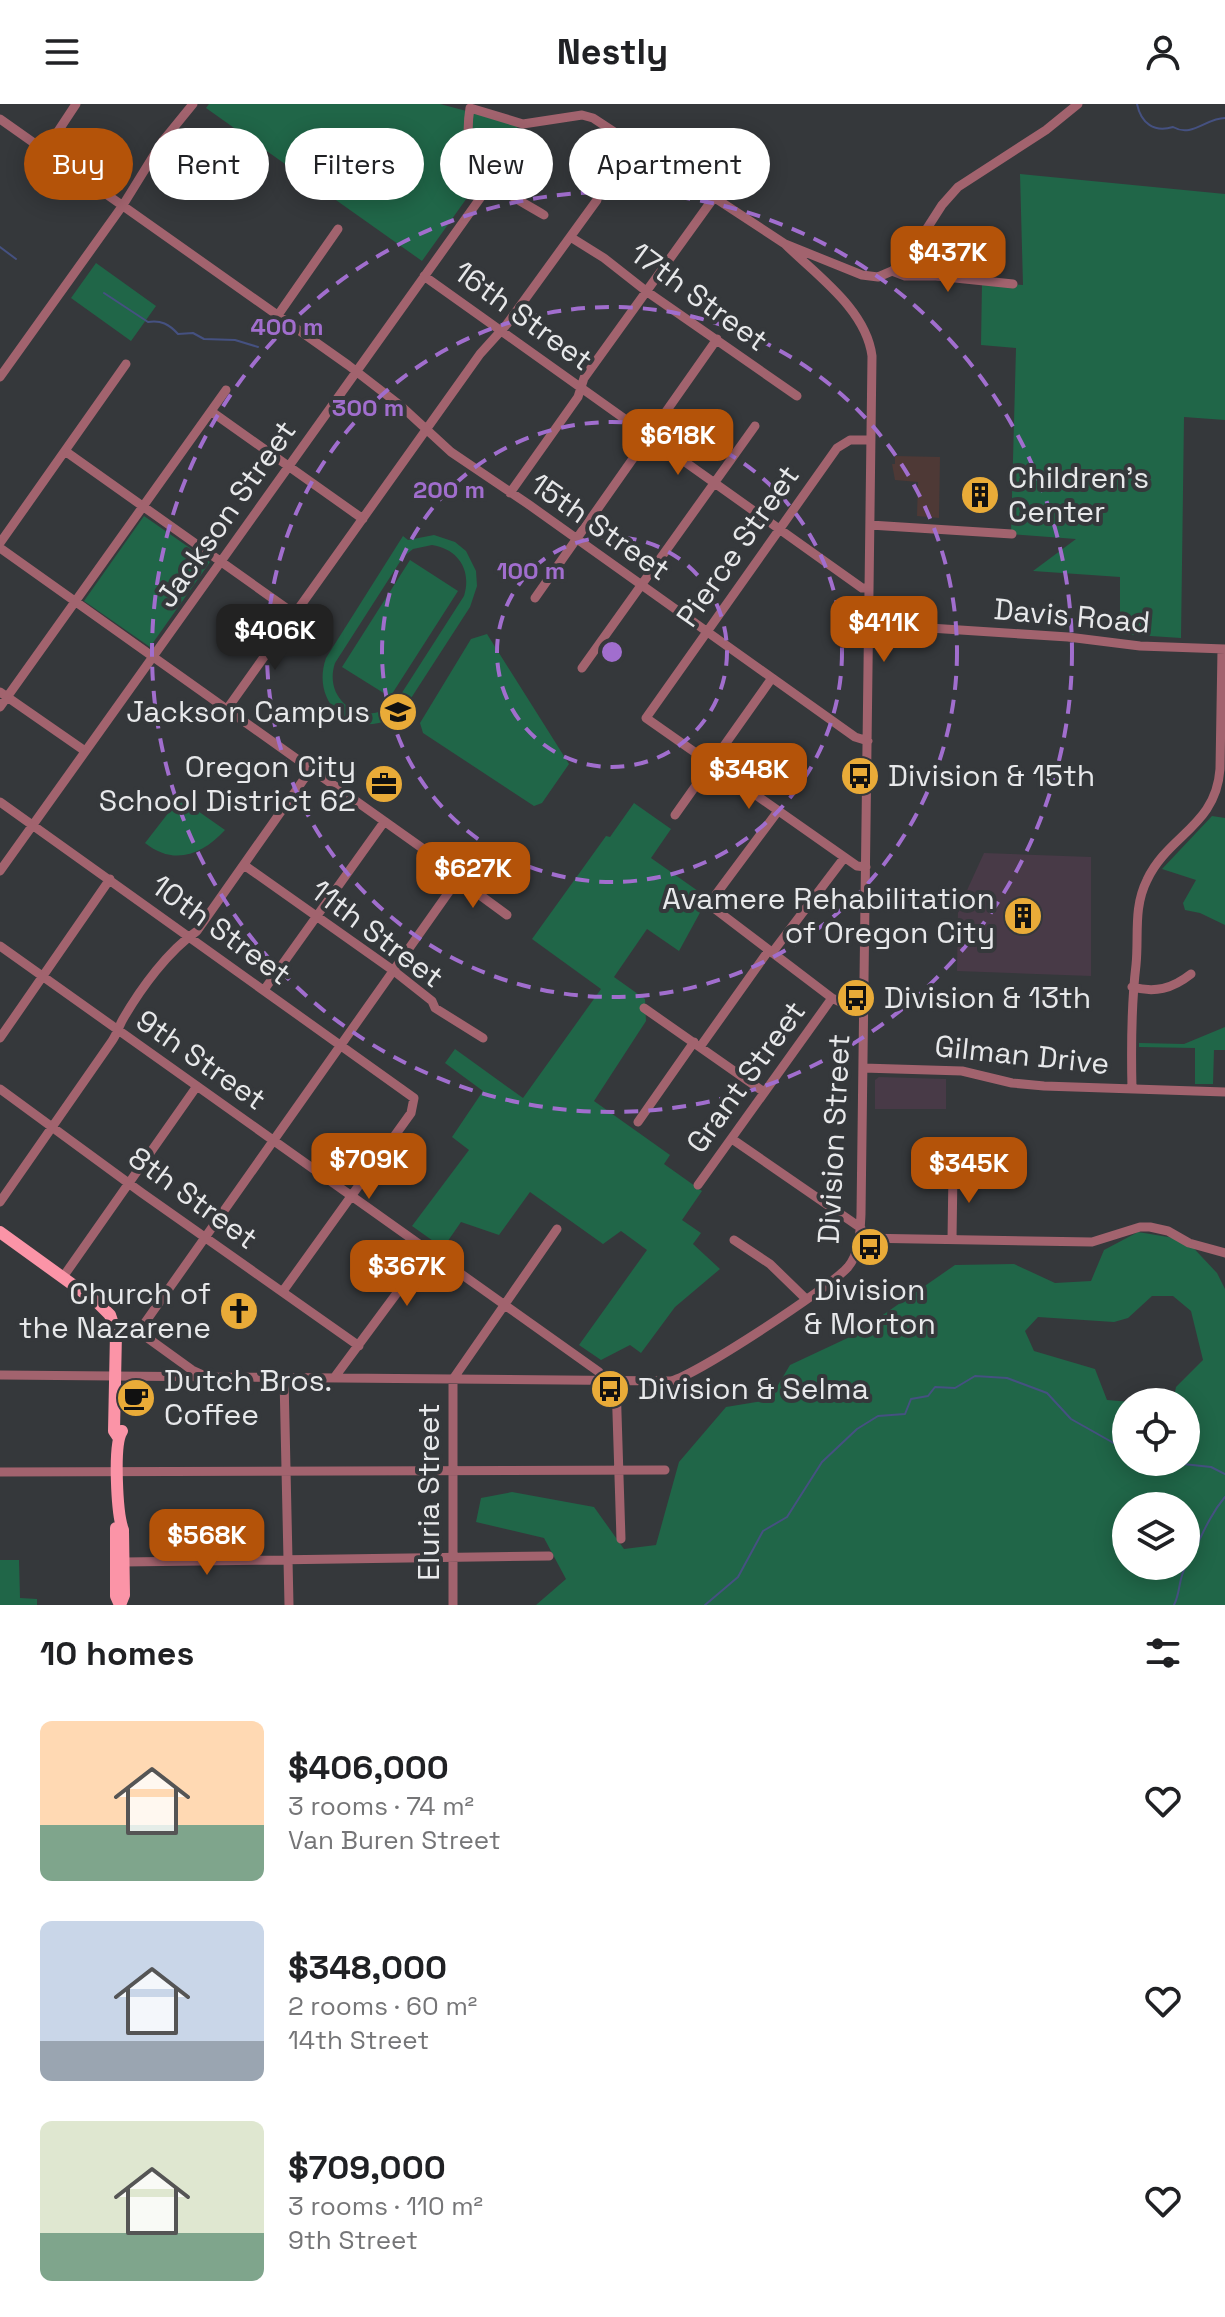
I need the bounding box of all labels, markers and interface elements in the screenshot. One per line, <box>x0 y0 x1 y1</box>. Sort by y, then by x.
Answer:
text: Nestly <box>557 29 668 75</box>
icon: menu <box>40 30 84 74</box>
icon: person <box>1141 30 1185 74</box>
chip: Buy <box>24 128 133 200</box>
chip: Rent <box>149 128 269 200</box>
chip: Filters <box>285 128 424 200</box>
chip: New <box>440 128 553 200</box>
chip: Apartment <box>569 128 770 200</box>
pin: $437K <box>892 226 1004 294</box>
street label: 17th Street <box>623 233 776 360</box>
text: $437K <box>909 235 987 269</box>
street label: 16th Street <box>446 252 600 379</box>
text: 400 m <box>251 311 323 342</box>
text: 300 m <box>332 392 404 423</box>
pin: $618K <box>622 409 734 477</box>
street label: Jackson Street <box>147 413 305 615</box>
text: $618K <box>640 418 716 452</box>
street label: Pierce Street <box>667 457 808 634</box>
place label: Children's Center <box>1008 458 1149 531</box>
street label: 15th Street <box>523 464 678 589</box>
text: 200 m <box>413 474 485 505</box>
building icon: Children's Center <box>959 474 1001 516</box>
text: 100 m <box>497 555 565 586</box>
street label: Davis Road <box>992 589 1152 642</box>
pin: $411K <box>828 596 940 664</box>
pin: $406K <box>219 604 331 672</box>
text: $411K <box>848 605 920 639</box>
text: $406K <box>234 613 316 647</box>
centre of rings <box>598 638 626 666</box>
school or university icon: Jackson Campus <box>377 691 419 733</box>
place label: Jackson Campus <box>126 692 370 731</box>
pin: $348K <box>693 743 805 811</box>
place label: Oregon City School District 62 <box>99 747 356 820</box>
text: $348K <box>709 752 789 786</box>
bus stop icon: Division & 15th <box>839 755 881 797</box>
place label: Division & 15th <box>888 756 1095 795</box>
office icon: Oregon City School District 62 <box>363 763 405 805</box>
pin: $627K <box>417 842 529 910</box>
text: $627K <box>434 851 512 885</box>
street label: 10th Street <box>144 866 299 993</box>
street label: 11th Street <box>303 871 452 996</box>
place label: Avamere Rehabilitation of Oregon City <box>662 879 995 952</box>
building icon: Avamere Rehabilitation of Oregon City <box>1002 895 1044 937</box>
bus stop icon: Division & 13th <box>835 977 877 1019</box>
place label: Division & 13th <box>884 978 1091 1017</box>
street label: Grant Street <box>677 993 814 1161</box>
street label: 9th Street <box>129 1001 274 1119</box>
street label: Gilman Drive <box>933 1026 1111 1083</box>
street label: Division Street <box>809 1033 858 1245</box>
pin: $709K <box>313 1133 425 1201</box>
pin: $345K <box>913 1137 1025 1205</box>
street label: 8th Street <box>121 1138 266 1258</box>
text: $709K <box>329 1142 409 1176</box>
text: $345K <box>929 1146 1009 1180</box>
bus stop icon: Division & Morton <box>849 1226 891 1268</box>
pin: $367K <box>351 1240 463 1308</box>
text: $367K <box>368 1249 446 1283</box>
place label: Division & Morton <box>804 1270 936 1343</box>
place label: Church of the Nazarene <box>19 1274 211 1347</box>
church icon: Church of the Nazarene <box>218 1290 260 1332</box>
place label: Dutch Bros. Coffee <box>164 1361 332 1434</box>
bus stop icon: Division & Selma <box>589 1368 631 1410</box>
place label: Division & Selma <box>638 1369 869 1408</box>
cafe icon: Dutch Bros. Coffee <box>115 1377 157 1419</box>
map controls <box>1112 1388 1200 1580</box>
button: locate <box>1112 1388 1200 1476</box>
street label: Eluria Street <box>409 1403 448 1581</box>
button: layers <box>1112 1492 1200 1580</box>
pin: $568K <box>151 1509 263 1577</box>
text: $568K <box>167 1518 247 1552</box>
icon: filters <box>1141 1631 1185 1675</box>
text: 10 homes <box>40 1632 194 1675</box>
text: $406,000 <box>288 1746 449 1789</box>
icon: home <box>104 1753 200 1849</box>
icon: heart <box>1141 1779 1185 1823</box>
text: 3 rooms · 74 m² <box>288 1789 474 1823</box>
text: Van Buren Street <box>288 1823 501 1857</box>
text: $348,000 <box>288 1946 447 1989</box>
icon: home <box>104 1953 200 2049</box>
icon: heart <box>1141 1979 1185 2023</box>
text: 2 rooms · 60 m² <box>288 1989 477 2023</box>
text: 14th Street <box>288 2023 429 2057</box>
text: $709,000 <box>288 2146 446 2189</box>
icon: home <box>104 2153 200 2249</box>
icon: heart <box>1141 2179 1185 2223</box>
text: 3 rooms · 110 m² <box>288 2189 483 2223</box>
text: 9th Street <box>288 2223 418 2257</box>

